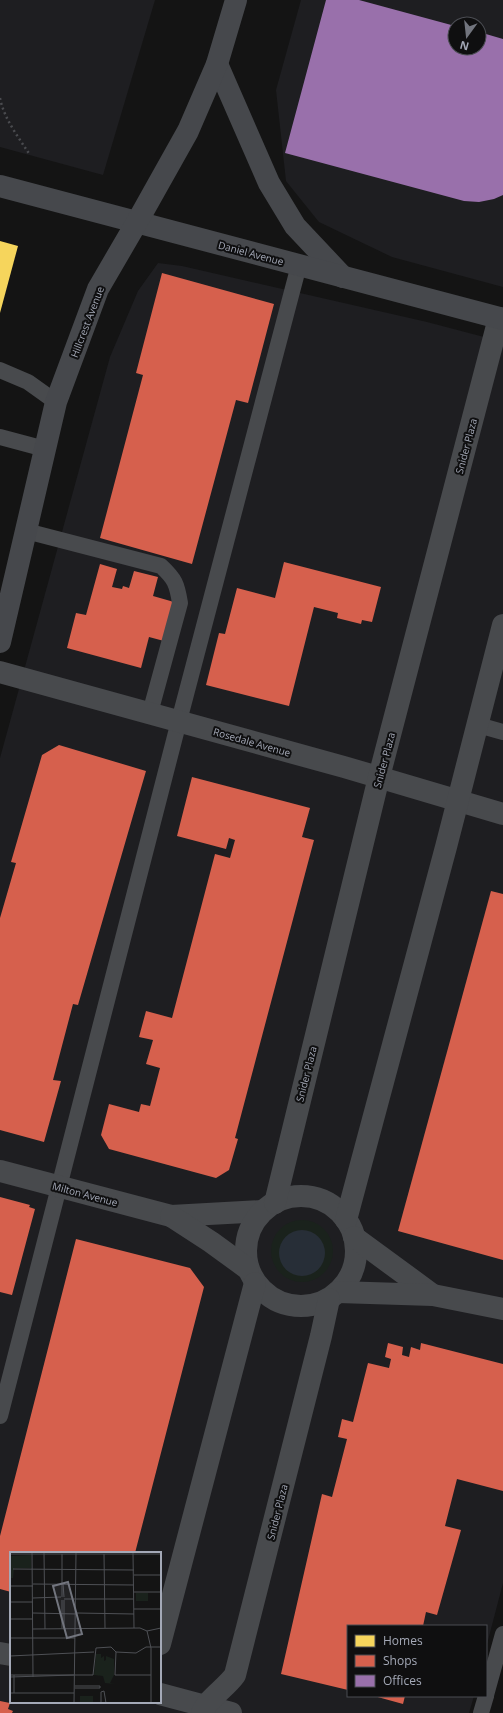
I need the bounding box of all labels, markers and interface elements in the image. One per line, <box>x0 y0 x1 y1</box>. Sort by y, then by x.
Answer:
north arrow <box>447 16 487 56</box>
text: N <box>458 38 471 55</box>
street label: Daniel Avenue <box>217 238 286 269</box>
street label: Hillcrest Avenue <box>67 284 107 360</box>
street label: Snider Plaza <box>452 417 480 475</box>
street label: Rosedale Avenue <box>212 724 293 760</box>
street label: Snider Plaza <box>370 731 398 789</box>
street label: Snider Plaza <box>292 1045 320 1103</box>
street label: Milton Avenue <box>51 1179 120 1210</box>
street label: Snider Plaza <box>263 1483 291 1541</box>
inset map <box>10 1552 161 1703</box>
legend <box>347 1625 487 1697</box>
text: Homes <box>383 1632 423 1649</box>
text: Shops <box>383 1652 418 1669</box>
text: Offices <box>383 1672 422 1689</box>

